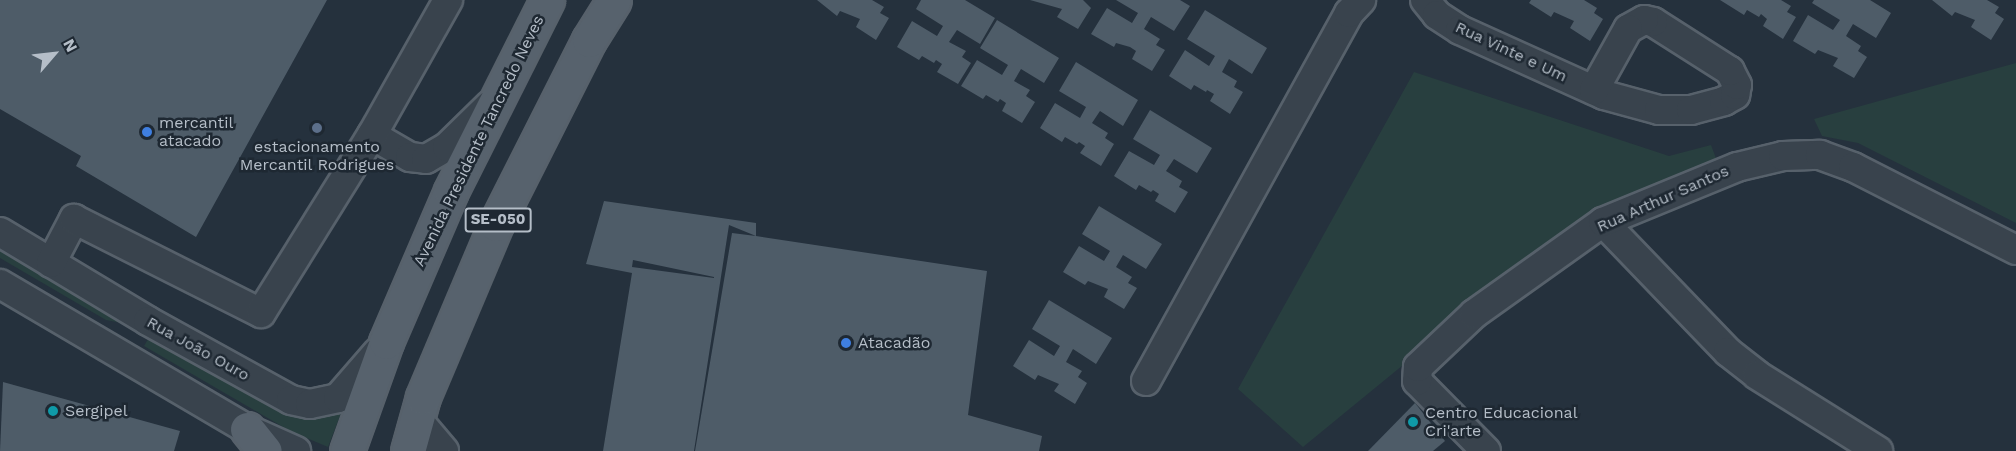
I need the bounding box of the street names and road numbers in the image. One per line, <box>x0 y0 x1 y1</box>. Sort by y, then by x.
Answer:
street label: Avenida Presidente Tancredo Neves <box>409 12 549 270</box>
street label: Rua Vinte e Um <box>1452 18 1570 86</box>
street label: Rua Arthur Santos <box>1594 161 1732 237</box>
road number: SE-050 <box>464 208 532 232</box>
street label: Rua João Ouro <box>143 313 253 385</box>

